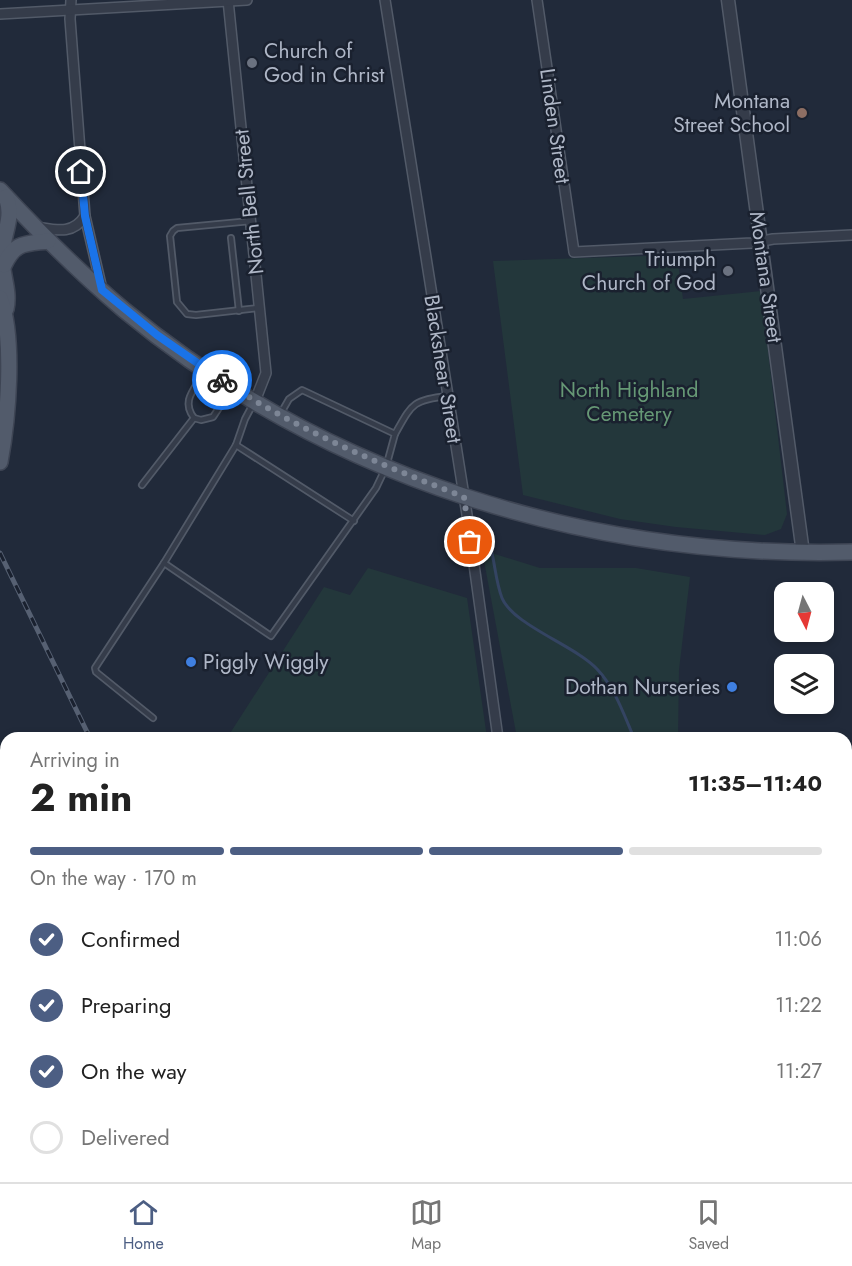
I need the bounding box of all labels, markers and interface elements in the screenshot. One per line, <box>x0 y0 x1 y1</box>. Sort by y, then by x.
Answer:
place label: Church of God in Christ <box>264 36 384 90</box>
marker: Church of God in Christ <box>245 56 259 70</box>
street label: Linden Street <box>532 66 578 186</box>
place label: Montana Street School <box>673 86 790 140</box>
marker: Montana Street School <box>795 106 809 120</box>
street label: North Bell Street <box>226 128 272 276</box>
pin <box>55 146 106 197</box>
icon: home <box>64 155 97 188</box>
street label: Montana Street <box>742 209 790 345</box>
place label: Triumph Church of God <box>582 244 716 298</box>
marker: Triumph Church of God <box>721 264 735 278</box>
street label: Blackshear Street <box>416 293 470 445</box>
courier <box>192 350 252 410</box>
icon: bike <box>206 364 239 397</box>
park label: North Highland Cemetery <box>560 375 698 429</box>
pin <box>444 516 495 567</box>
icon: bag <box>453 525 486 558</box>
north arrow <box>774 582 834 642</box>
map controls <box>774 582 834 714</box>
place label: Piggly Wiggly <box>203 647 329 677</box>
button: layers <box>774 654 834 714</box>
marker: Piggly Wiggly <box>184 655 198 669</box>
place label: Dothan Nurseries <box>565 672 720 702</box>
marker: Dothan Nurseries <box>725 680 739 694</box>
text: Arriving in <box>30 746 120 775</box>
text: 11:35–11:40 <box>688 767 822 799</box>
text: 2 min <box>30 769 132 826</box>
text: On the way · 170 m <box>30 864 197 893</box>
icon: check <box>30 923 63 956</box>
text: Confirmed <box>81 923 180 955</box>
text: 11:06 <box>774 925 822 954</box>
icon: check <box>30 989 63 1022</box>
text: Preparing <box>81 989 172 1021</box>
text: 11:22 <box>775 991 822 1020</box>
icon: check <box>30 1055 63 1088</box>
text: On the way <box>81 1055 186 1087</box>
text: 11:27 <box>776 1057 822 1086</box>
text: Delivered <box>81 1121 170 1153</box>
tab: Home <box>123 1196 164 1255</box>
tab: Map <box>410 1196 443 1255</box>
tab: Saved <box>689 1196 729 1255</box>

